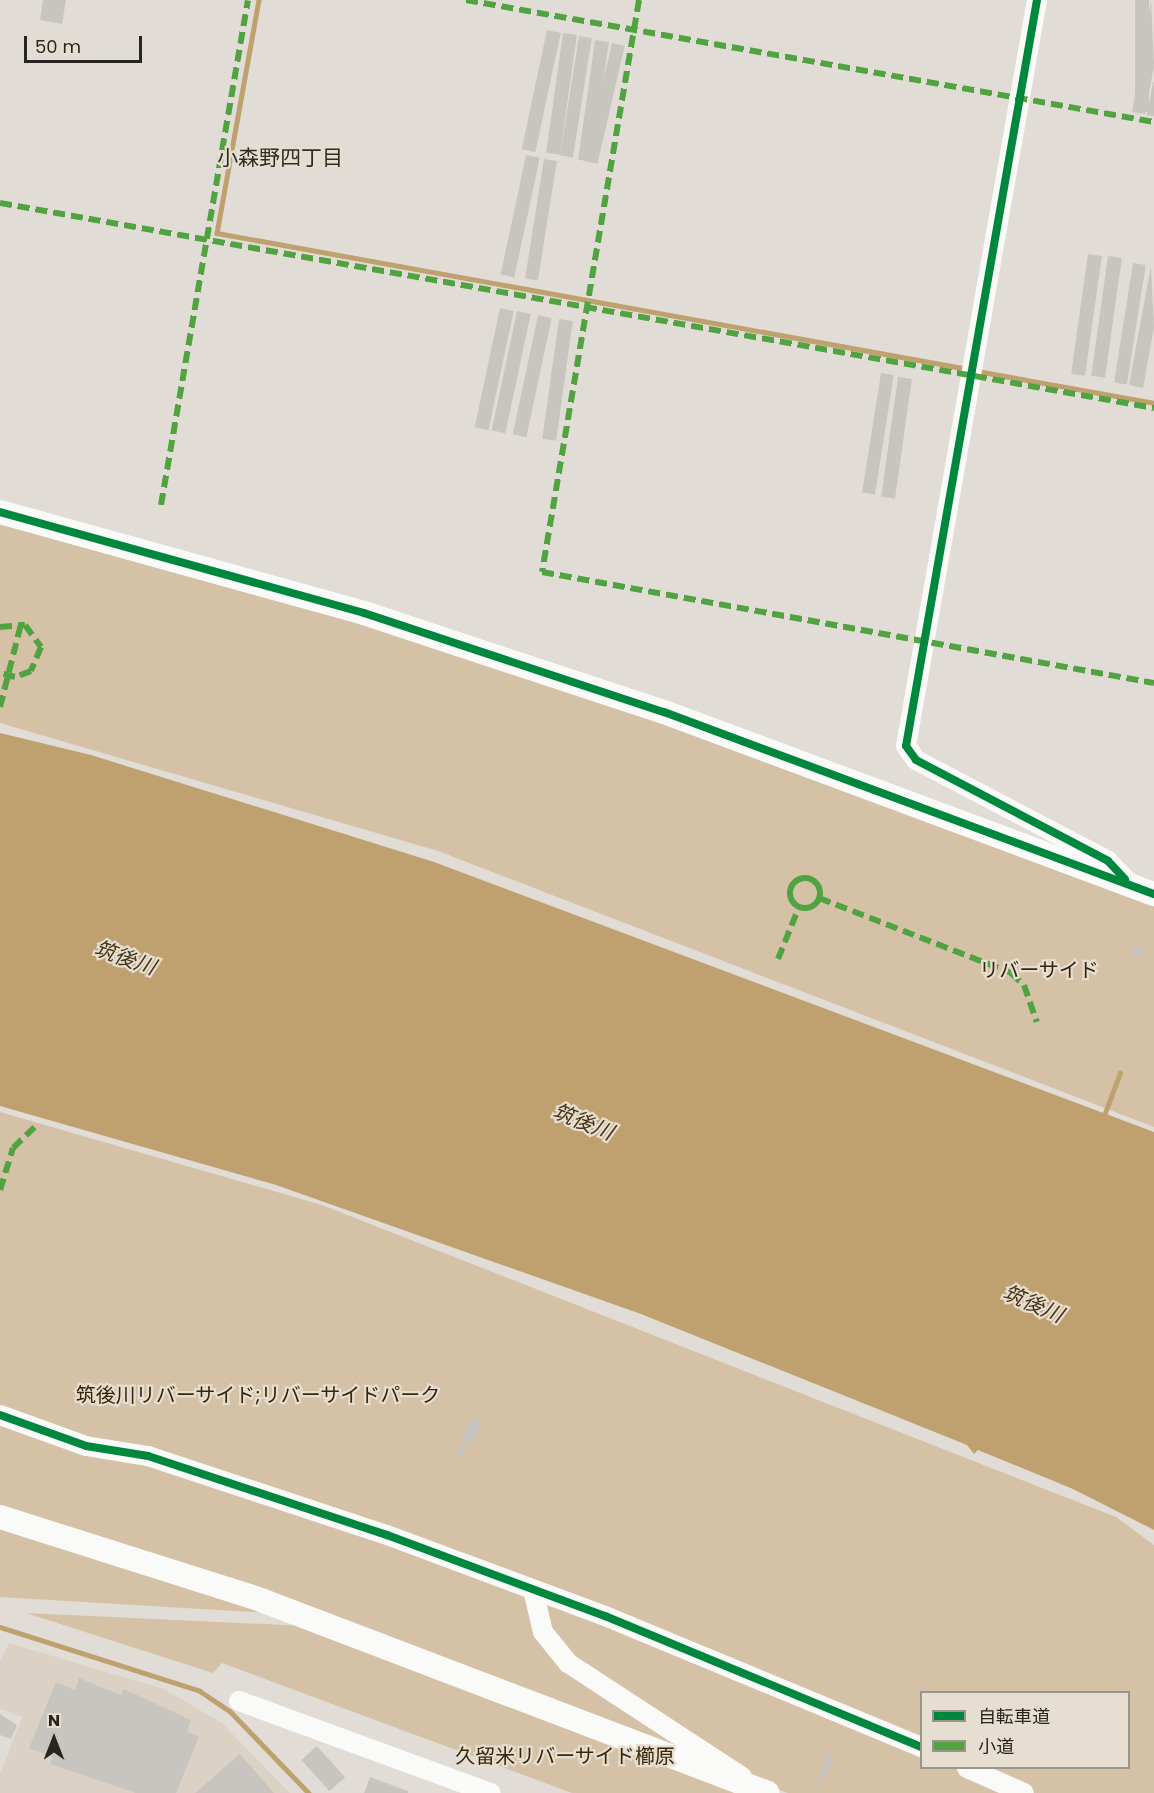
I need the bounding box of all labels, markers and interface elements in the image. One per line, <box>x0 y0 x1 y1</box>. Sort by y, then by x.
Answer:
scale bar <box>27 24 146 62</box>
text: 50 m <box>35 34 81 59</box>
district label: 小森野四丁目 <box>217 145 343 171</box>
water label: 筑後川 <box>91 936 159 980</box>
park label: リバーサイド <box>979 958 1099 982</box>
water label: 筑後川 <box>549 1099 617 1145</box>
water label: 筑後川 <box>999 1280 1067 1328</box>
park label: 筑後川リバーサイド;リバーサイドパーク <box>75 1383 441 1407</box>
legend <box>920 1691 1130 1769</box>
text: 自転車道 <box>978 1704 1050 1729</box>
north arrow <box>24 1709 84 1769</box>
text: N <box>48 1709 60 1732</box>
text: 小道 <box>978 1734 1014 1759</box>
park label: 久留米リバーサイド櫛原 <box>455 1744 675 1768</box>

